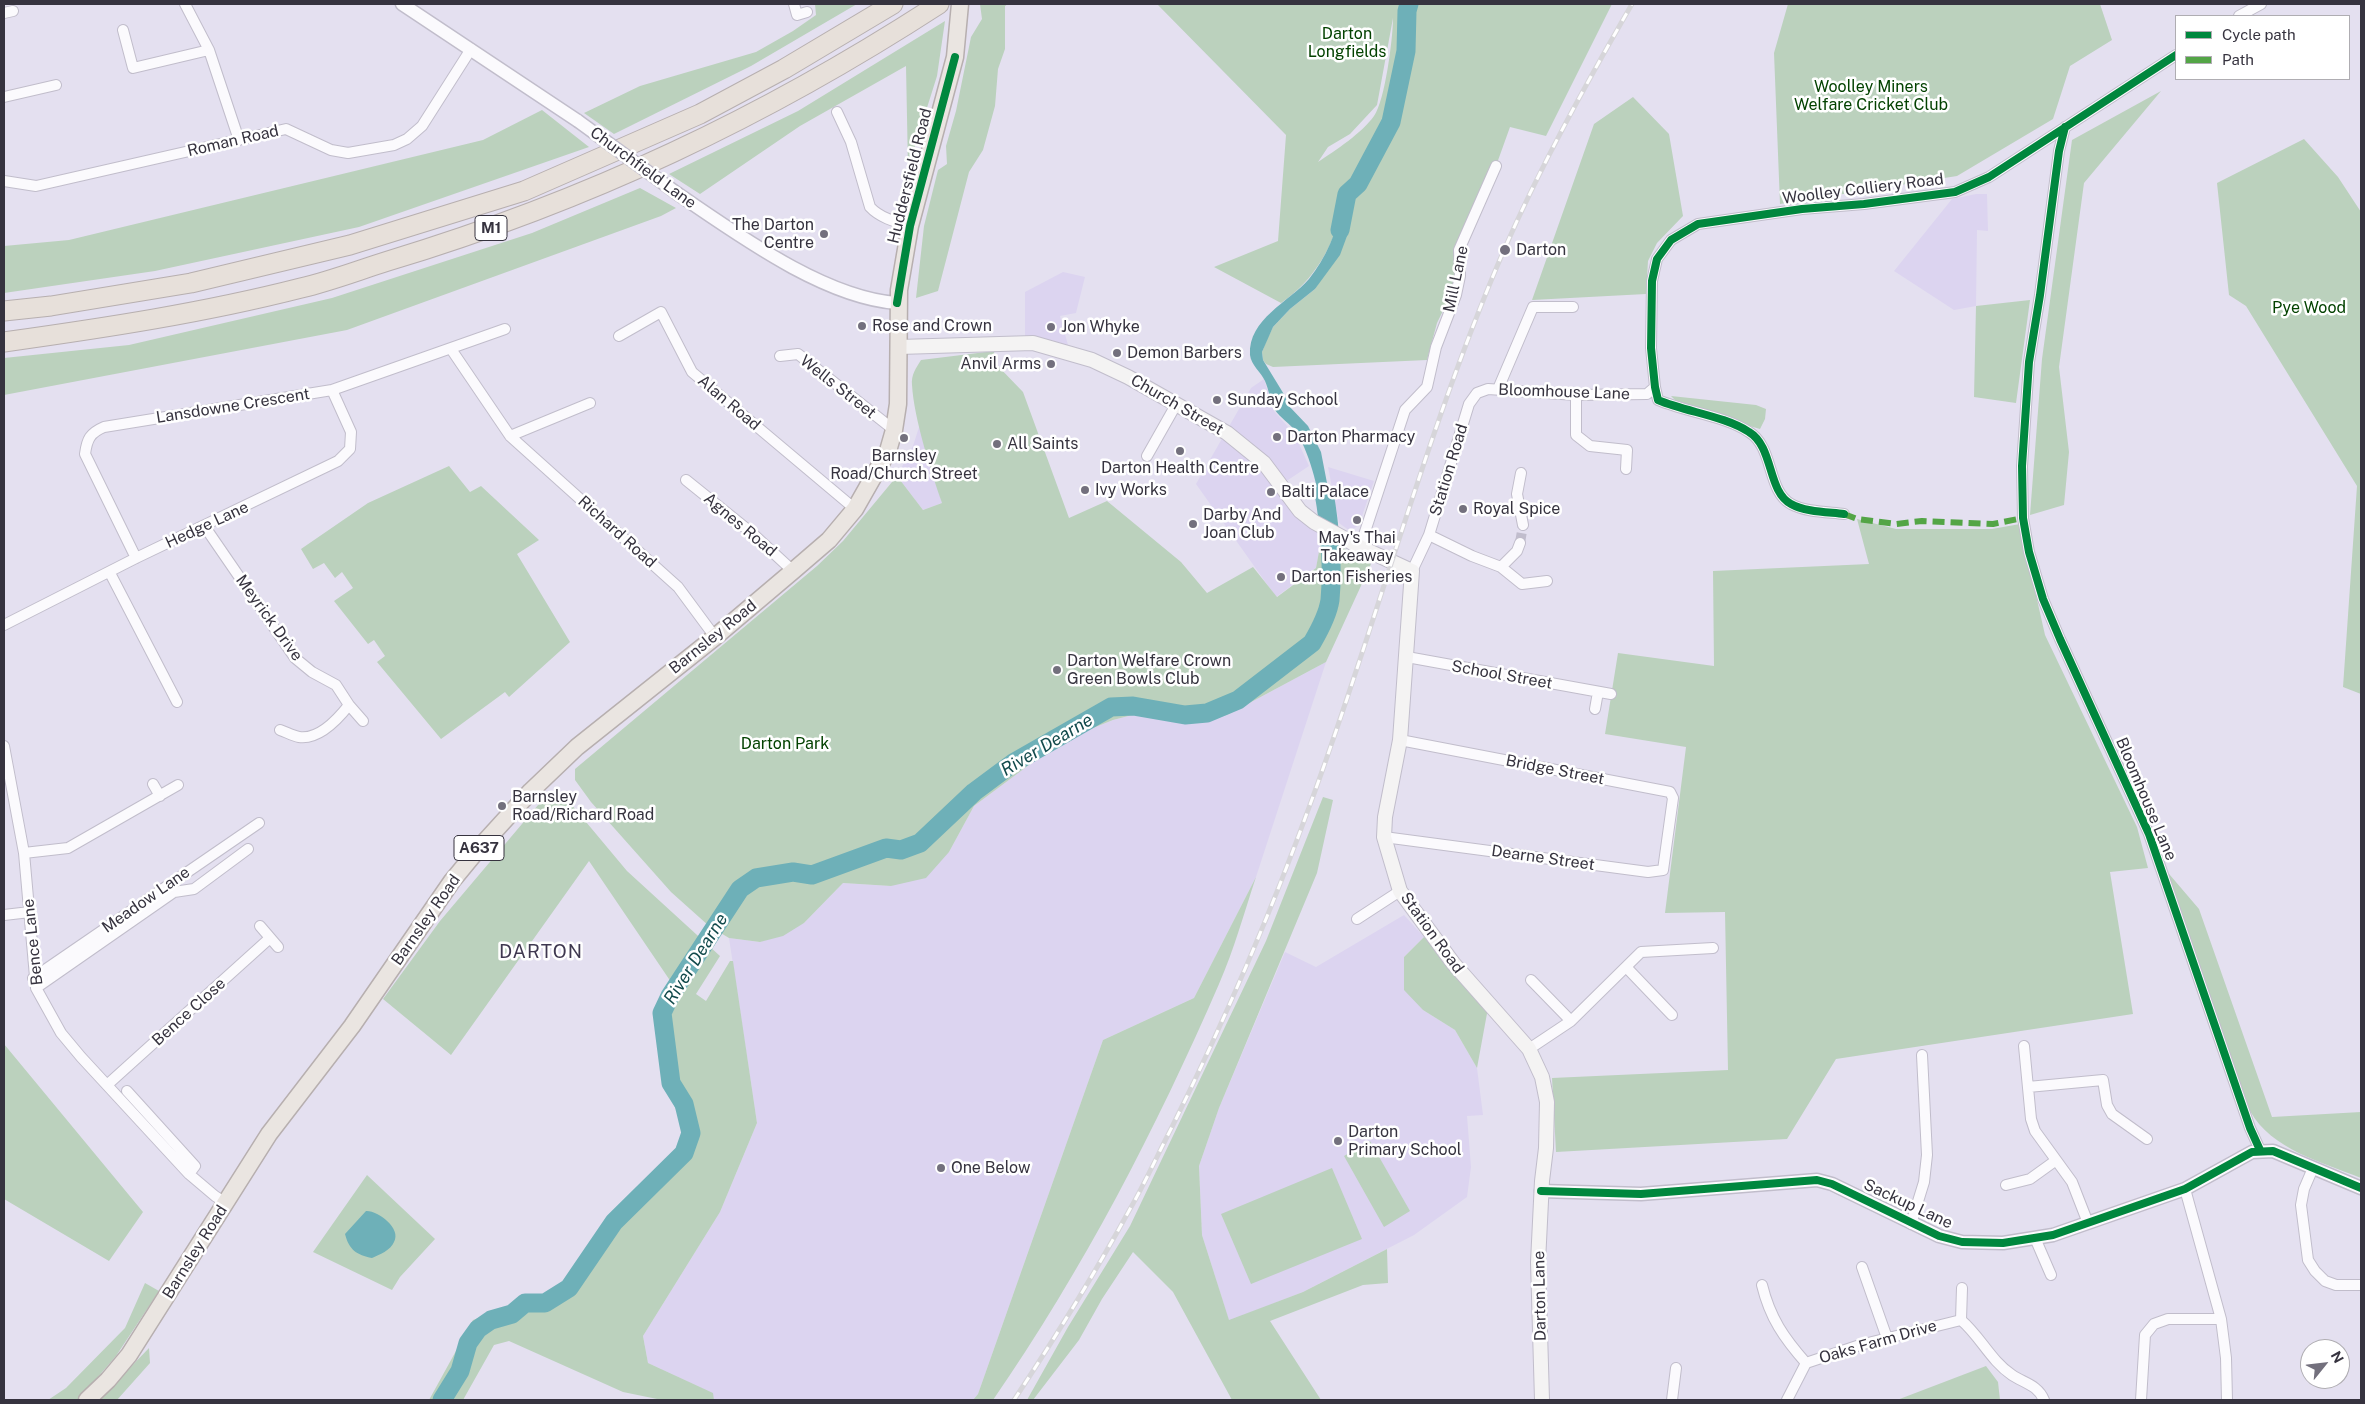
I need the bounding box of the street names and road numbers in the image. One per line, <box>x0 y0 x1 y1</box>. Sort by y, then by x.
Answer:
street label: Huddersfield Road <box>884 106 936 246</box>
street label: Roman Road <box>185 121 281 161</box>
street label: Churchfield Lane <box>586 123 700 213</box>
street label: Woolley Colliery Road <box>1781 170 1945 208</box>
road number: M1 <box>475 216 507 240</box>
street label: Mill Lane <box>1440 244 1472 314</box>
street label: Wells Street <box>796 351 880 423</box>
street label: Alan Road <box>694 371 764 435</box>
street label: Church Street <box>1127 371 1227 439</box>
street label: Bloomhouse Lane <box>1498 380 1630 404</box>
street label: Lansdowne Crescent <box>155 384 311 428</box>
street label: Station Road <box>1426 422 1472 518</box>
street label: Agnes Road <box>700 489 780 561</box>
street label: Richard Road <box>574 492 660 572</box>
street label: Hedge Lane <box>162 497 252 553</box>
street label: Meyrick Drive <box>231 571 307 665</box>
street label: Barnsley Road <box>665 596 761 678</box>
street label: School Street <box>1450 657 1554 693</box>
street label: Bloomhouse Lane <box>2111 735 2181 863</box>
street label: Bridge Street <box>1504 751 1606 789</box>
road number: A637 <box>454 836 504 860</box>
street label: Dearne Street <box>1490 841 1596 875</box>
street label: Meadow Lane <box>98 863 194 937</box>
street label: Barnsley Road <box>388 871 464 969</box>
street label: Station Road <box>1396 889 1468 977</box>
street label: Bence Lane <box>19 898 47 986</box>
street label: Bence Close <box>148 974 230 1050</box>
street label: Sackup Lane <box>1861 1175 1955 1233</box>
street label: Barnsley Road <box>159 1202 231 1302</box>
street label: Darton Lane <box>1530 1251 1550 1341</box>
street label: Oaks Farm Drive <box>1817 1316 1939 1368</box>

